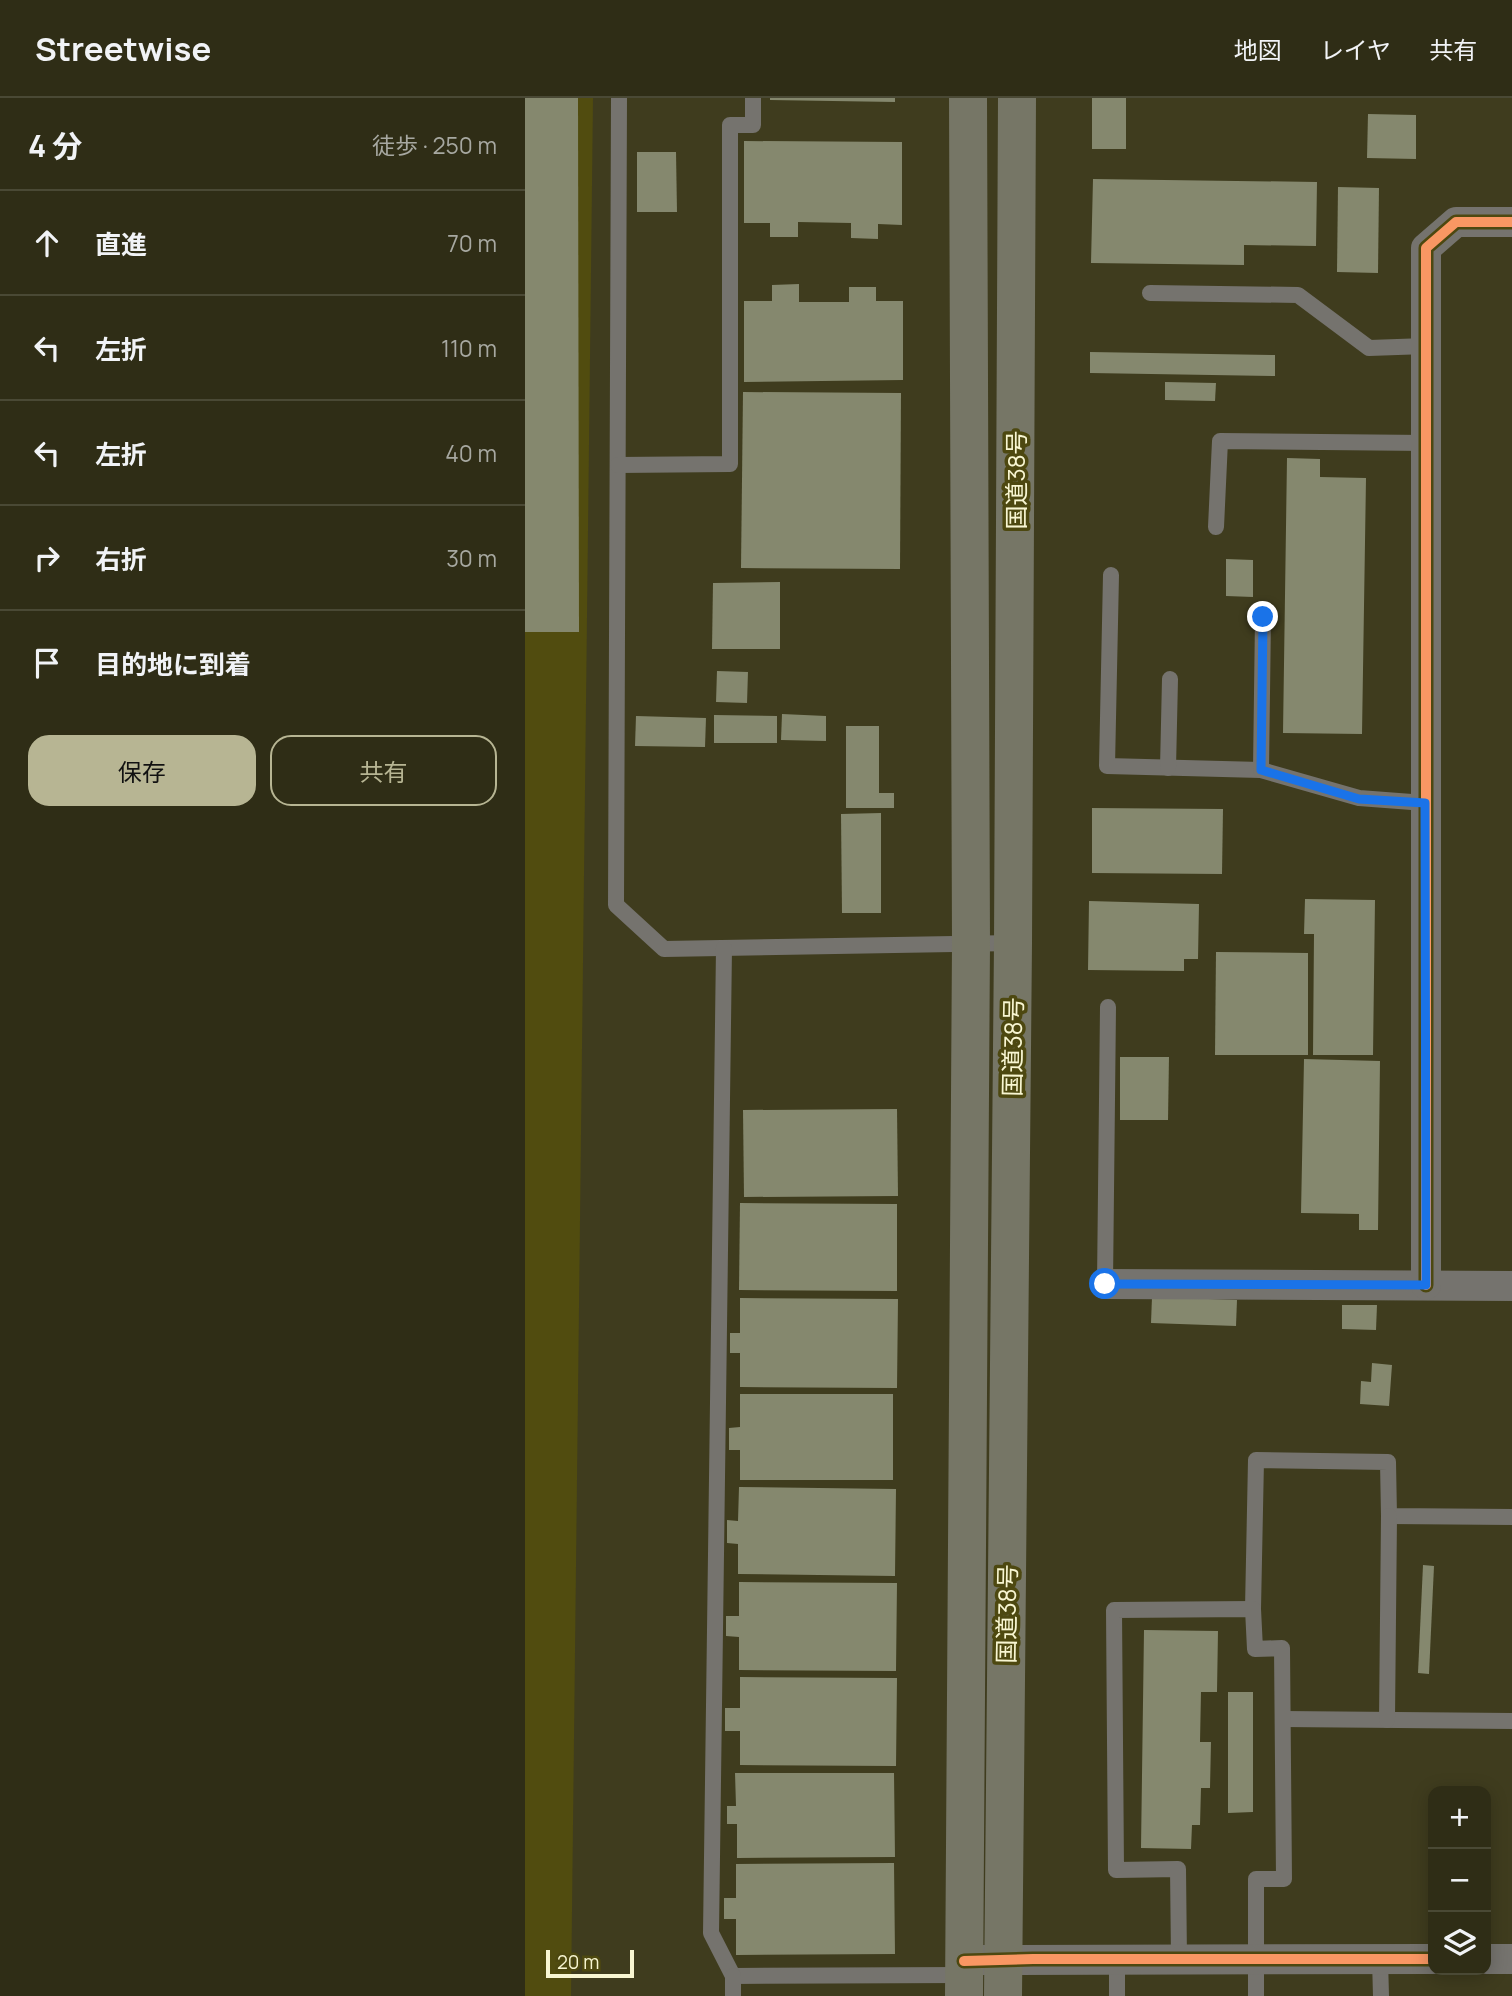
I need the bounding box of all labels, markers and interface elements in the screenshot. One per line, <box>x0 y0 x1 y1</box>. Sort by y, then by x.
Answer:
text: Streetwise <box>35 26 211 71</box>
text: 地図 <box>1234 33 1282 66</box>
text: レイヤ <box>1320 33 1391 66</box>
text: 共有 <box>1429 33 1477 66</box>
text: 4 分 <box>28 125 82 166</box>
text: 徒歩 · 250 m <box>372 129 497 161</box>
icon: ahead <box>28 224 66 262</box>
text: 直進 <box>95 226 147 262</box>
text: 70 m <box>447 227 497 259</box>
icon: left <box>28 329 66 367</box>
text: 左折 <box>95 331 147 367</box>
text: 110 m <box>441 332 497 364</box>
street label: 国道38号 <box>999 430 1032 530</box>
icon: left <box>28 434 66 472</box>
text: 左折 <box>95 436 147 472</box>
text: 40 m <box>445 437 497 469</box>
icon: right <box>28 539 66 577</box>
text: 右折 <box>95 541 147 577</box>
text: 30 m <box>446 542 497 574</box>
route end <box>1247 601 1278 632</box>
icon: arrive <box>28 644 66 682</box>
text: 目的地に到着 <box>95 646 251 682</box>
button: 保存 <box>28 735 256 806</box>
button: 共有 <box>270 735 497 806</box>
street label: 国道38号 <box>995 997 1029 1097</box>
route start <box>1089 1268 1120 1299</box>
street label: 国道38号 <box>989 1564 1023 1664</box>
map controls <box>1428 1786 1491 1975</box>
button: + <box>1428 1786 1491 1849</box>
button: − <box>1428 1849 1491 1912</box>
button: layers <box>1428 1912 1491 1975</box>
scale bar <box>546 1947 633 1979</box>
text: 20 m <box>557 1949 599 1975</box>

